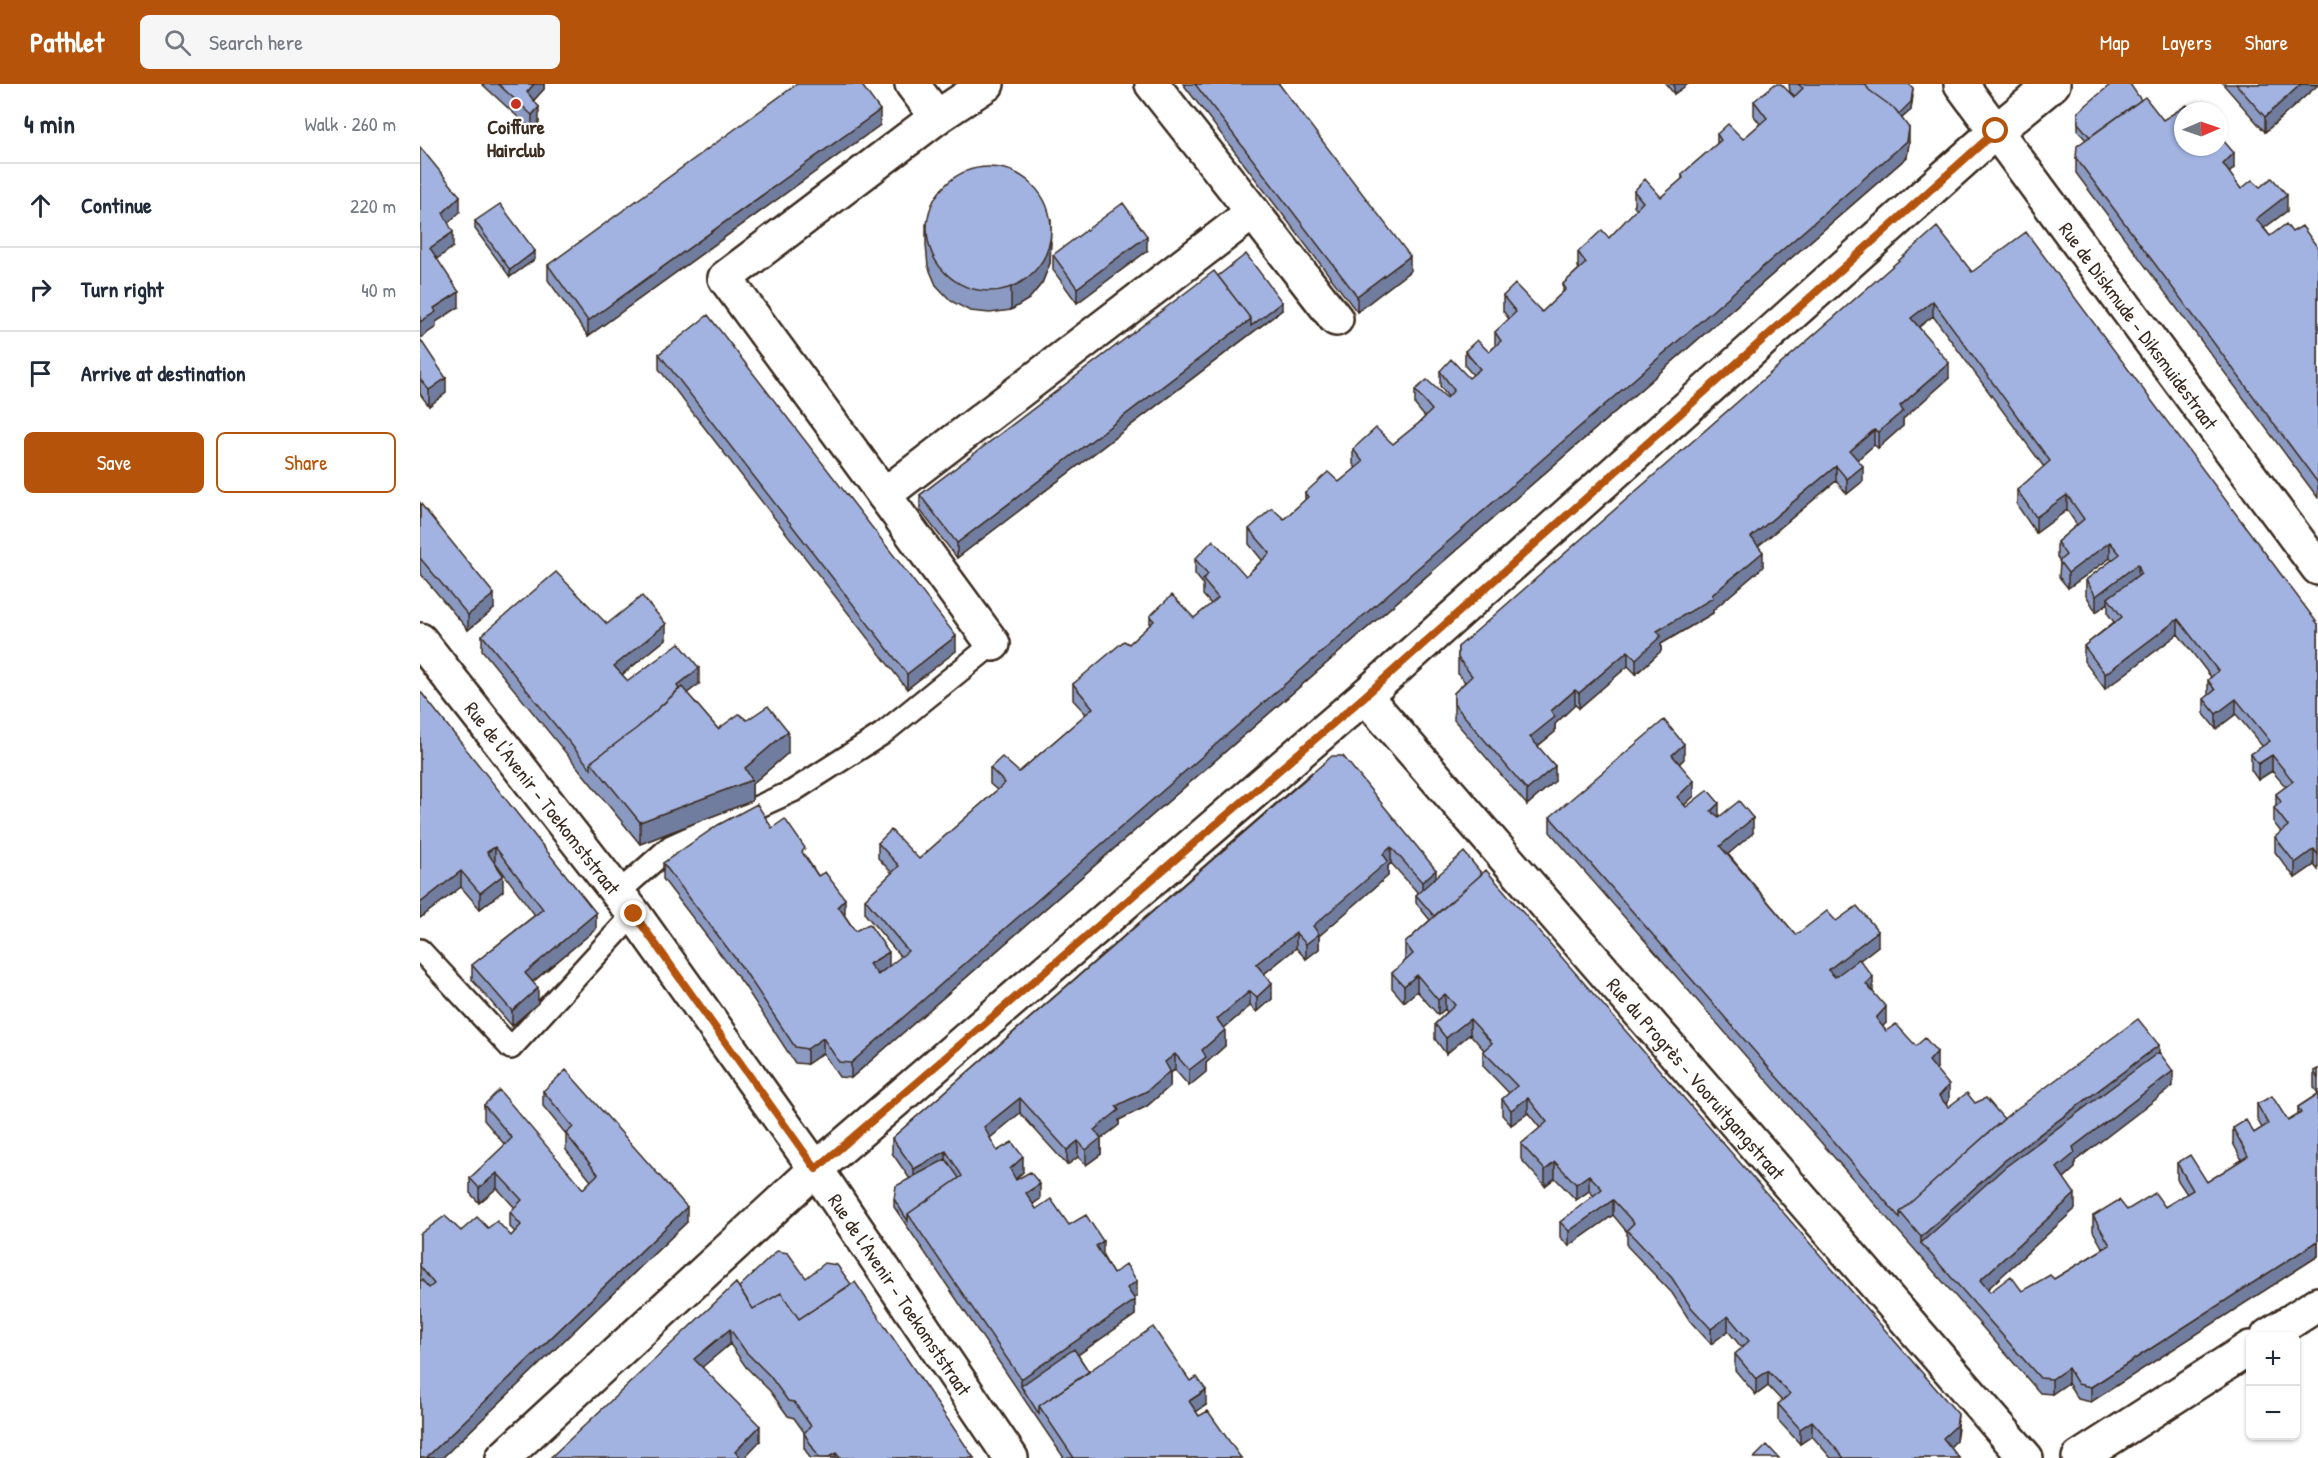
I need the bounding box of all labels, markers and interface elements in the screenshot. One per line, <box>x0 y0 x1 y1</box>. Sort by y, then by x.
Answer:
search box <box>140 15 560 69</box>
text: Pathlet <box>30 23 104 61</box>
icon: search <box>161 26 194 59</box>
text: Search here <box>209 27 303 57</box>
text: Map <box>2100 28 2129 57</box>
text: Layers <box>2162 28 2212 57</box>
text: Share <box>2245 28 2288 57</box>
marker: Coiffure Hairclub <box>509 97 523 111</box>
north arrow <box>2174 102 2228 156</box>
text: 4 min <box>24 106 75 141</box>
text: Walk · 260 m <box>305 110 396 137</box>
place label: Coiffure Hairclub <box>487 113 545 163</box>
route start <box>1982 117 2008 143</box>
icon: ahead <box>24 189 57 222</box>
text: Continue <box>81 190 152 220</box>
text: 220 m <box>350 192 396 219</box>
street label: Rue de Diskmude - Diksmuidestraat <box>2054 216 2225 436</box>
icon: right <box>24 273 57 306</box>
text: Turn right <box>81 274 164 304</box>
text: 40 m <box>361 276 396 303</box>
icon: arrive <box>24 357 57 390</box>
text: Arrive at destination <box>81 358 246 388</box>
button: Save <box>24 432 204 493</box>
button: Share <box>216 432 396 493</box>
street label: Rue de l'Avenir - Toekomststraat <box>459 696 628 901</box>
route end <box>620 900 646 926</box>
street label: Rue du Progrès - Vooruitgangstraat <box>1601 972 1792 1186</box>
street label: Rue de l'Avenir - Toekomststraat <box>823 1188 979 1401</box>
map controls <box>2246 1332 2300 1440</box>
button: + <box>2246 1332 2300 1386</box>
button: − <box>2246 1386 2300 1440</box>

